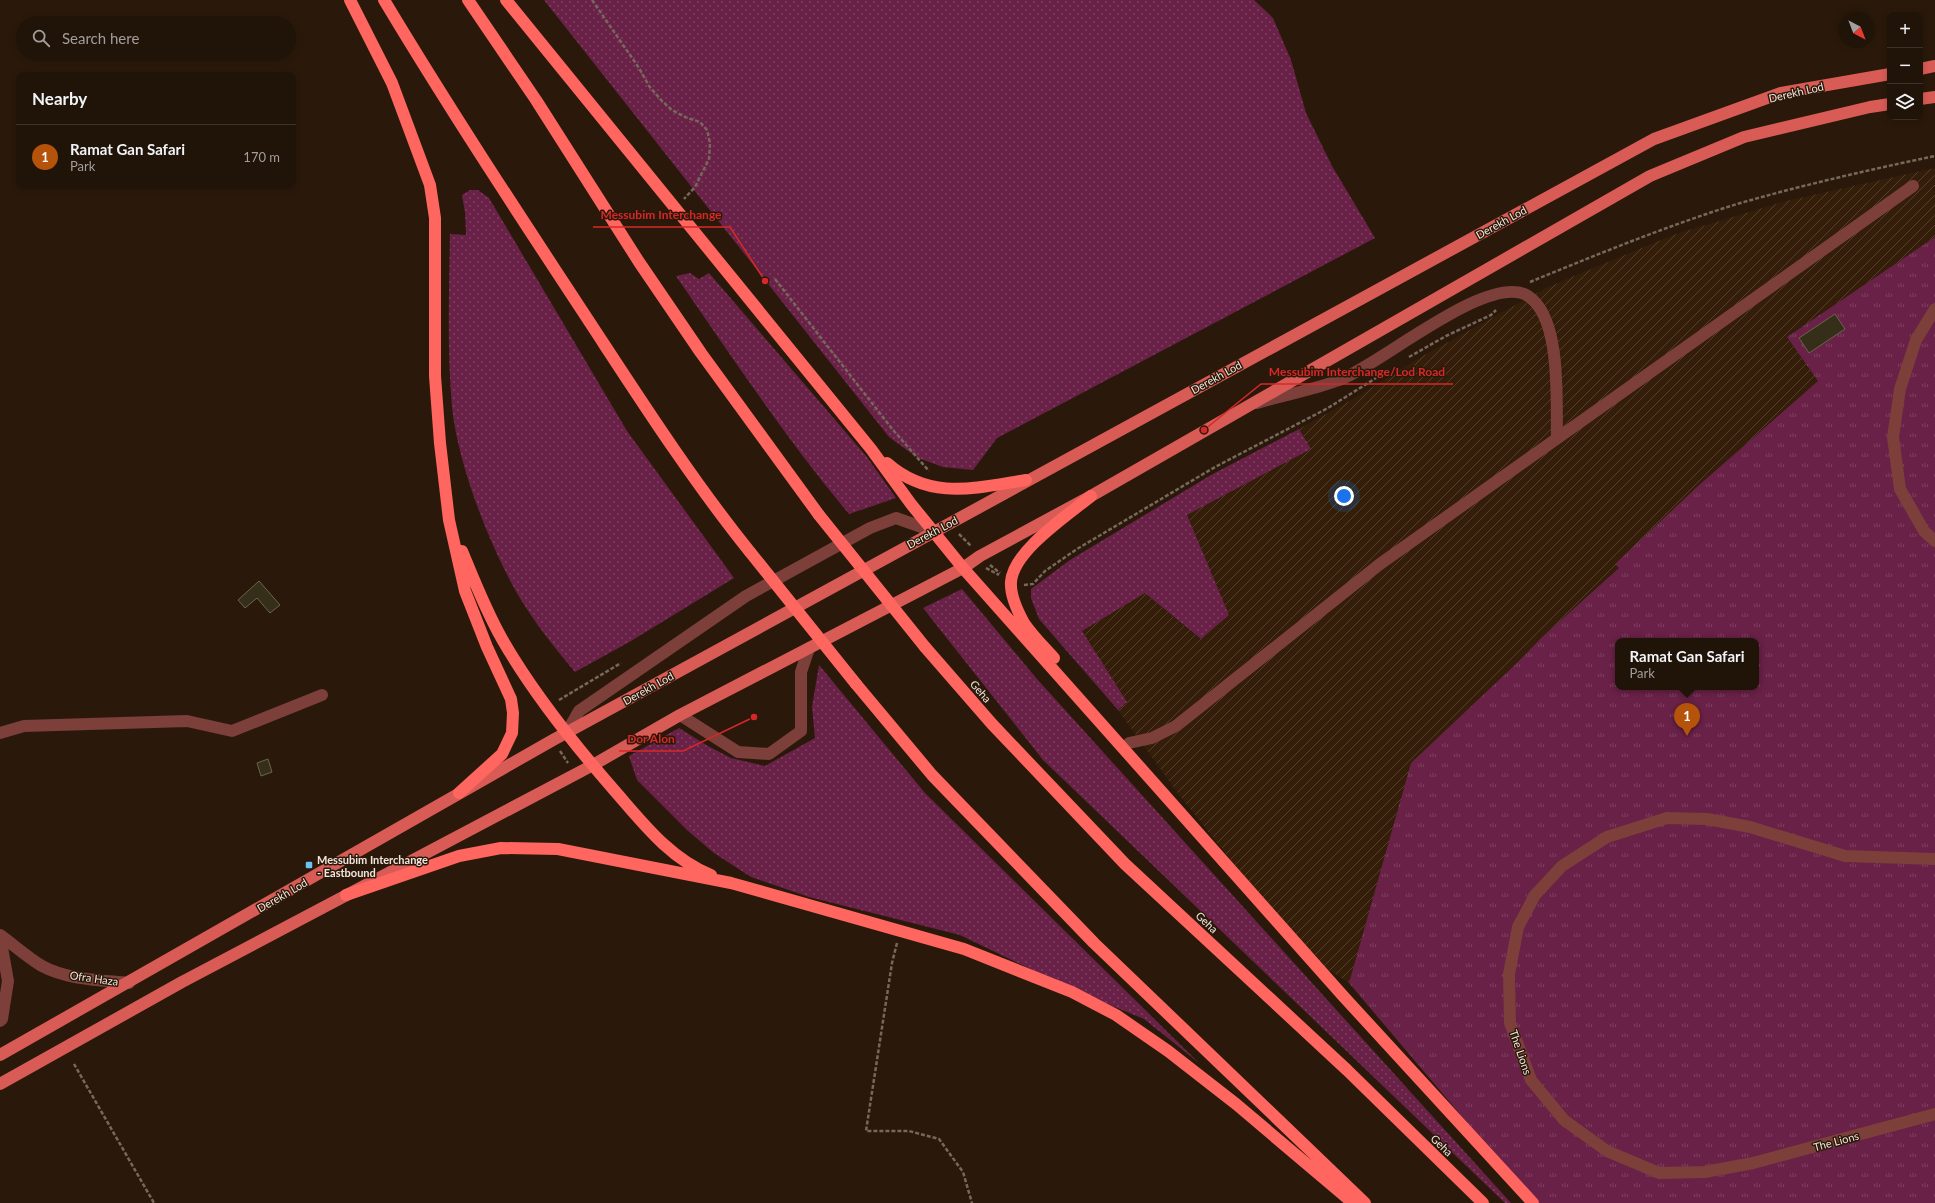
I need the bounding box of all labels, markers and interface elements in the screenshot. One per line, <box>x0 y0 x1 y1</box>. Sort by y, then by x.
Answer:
north arrow <box>1839 12 1875 48</box>
map controls <box>1887 12 1923 120</box>
button: + <box>1887 12 1923 48</box>
search box <box>16 16 296 60</box>
icon: search <box>30 27 52 49</box>
text: Search here <box>62 29 139 47</box>
button: − <box>1887 48 1923 84</box>
street label: Derekh Lod <box>1767 79 1825 105</box>
button: layers <box>1887 84 1923 120</box>
text: Nearby <box>32 88 87 109</box>
text: Ramat Gan Safari <box>70 140 185 158</box>
text: 1 <box>41 149 49 165</box>
text: 170 m <box>243 149 280 165</box>
text: Park <box>70 158 95 174</box>
callout: Messubim Interchange <box>593 203 730 227</box>
street label: Derekh Lod <box>1473 203 1529 241</box>
text: Messubim Interchange <box>600 207 722 222</box>
street label: Derekh Lod <box>1188 358 1244 396</box>
callout: Messubim Interchange/Lod Road <box>1261 360 1453 384</box>
text: Messubim Interchange/Lod Road <box>1269 364 1445 379</box>
your location <box>1334 486 1354 506</box>
street label: Derekh Lod <box>904 513 960 551</box>
popup <box>1615 638 1759 690</box>
text: Ramat Gan Safari <box>1630 647 1745 665</box>
text: Park <box>1630 665 1655 681</box>
street label: Derekh Lod <box>620 669 676 707</box>
street label: Geha <box>968 677 994 705</box>
pin: 1 <box>1674 703 1700 736</box>
callout: Dor Alon <box>619 727 683 751</box>
text: Dor Alon <box>627 731 675 746</box>
place label: Messubim Interchange - Eastbound <box>317 853 428 879</box>
marker: Messubim Interchange - Eastbound <box>304 860 314 870</box>
street label: Derekh Lod <box>255 875 309 915</box>
street label: Geha <box>1193 909 1221 935</box>
street label: Ofra Haza <box>69 968 119 988</box>
street label: The Lions <box>1507 1028 1535 1076</box>
street label: The Lions <box>1812 1129 1860 1153</box>
street label: Geha <box>1428 1132 1456 1158</box>

